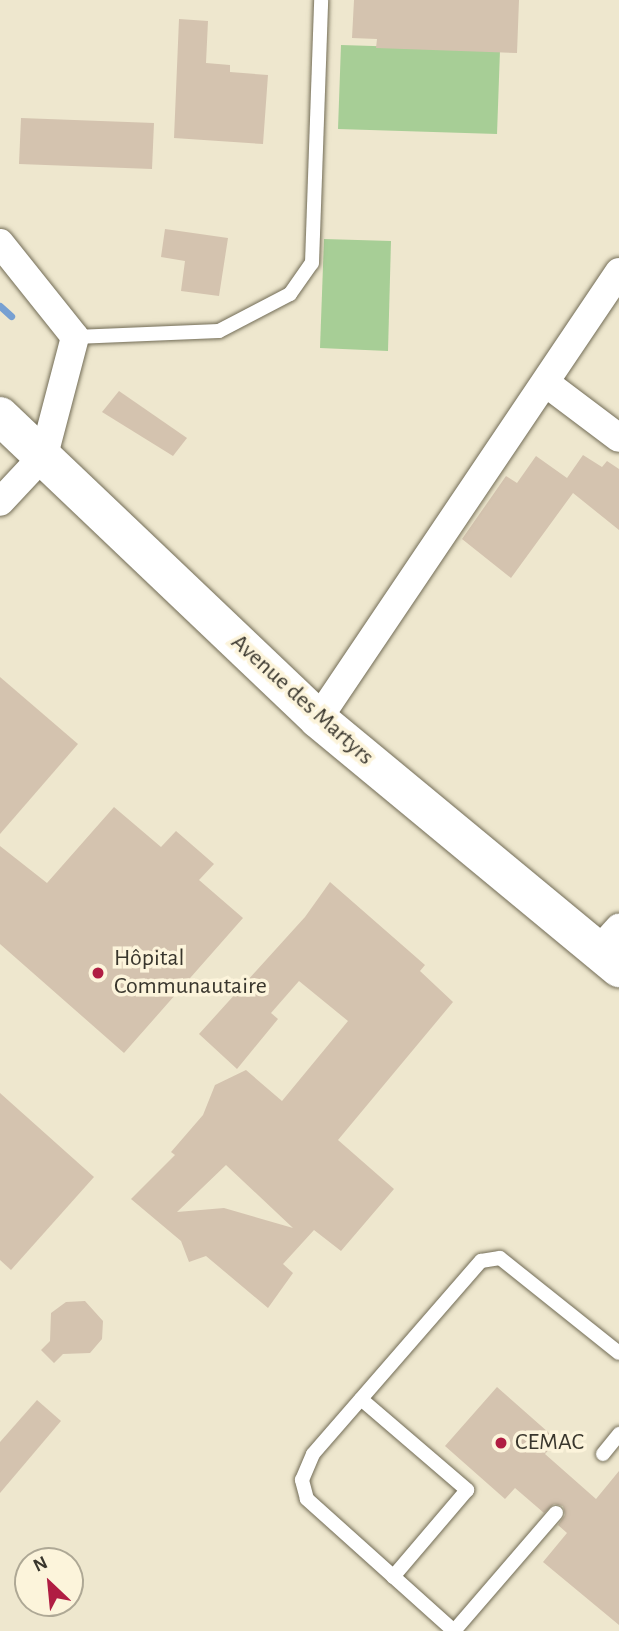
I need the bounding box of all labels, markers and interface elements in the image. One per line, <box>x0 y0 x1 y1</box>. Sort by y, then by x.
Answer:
street label: Avenue des Martyrs <box>225 628 379 772</box>
place label: Hôpital Communautaire <box>114 945 267 1001</box>
marker: Hôpital Communautaire <box>88 963 108 983</box>
place label: CEMAC <box>515 1429 584 1457</box>
marker: CEMAC <box>493 1435 509 1451</box>
north arrow <box>14 1547 84 1617</box>
text: N <box>30 1553 51 1576</box>

